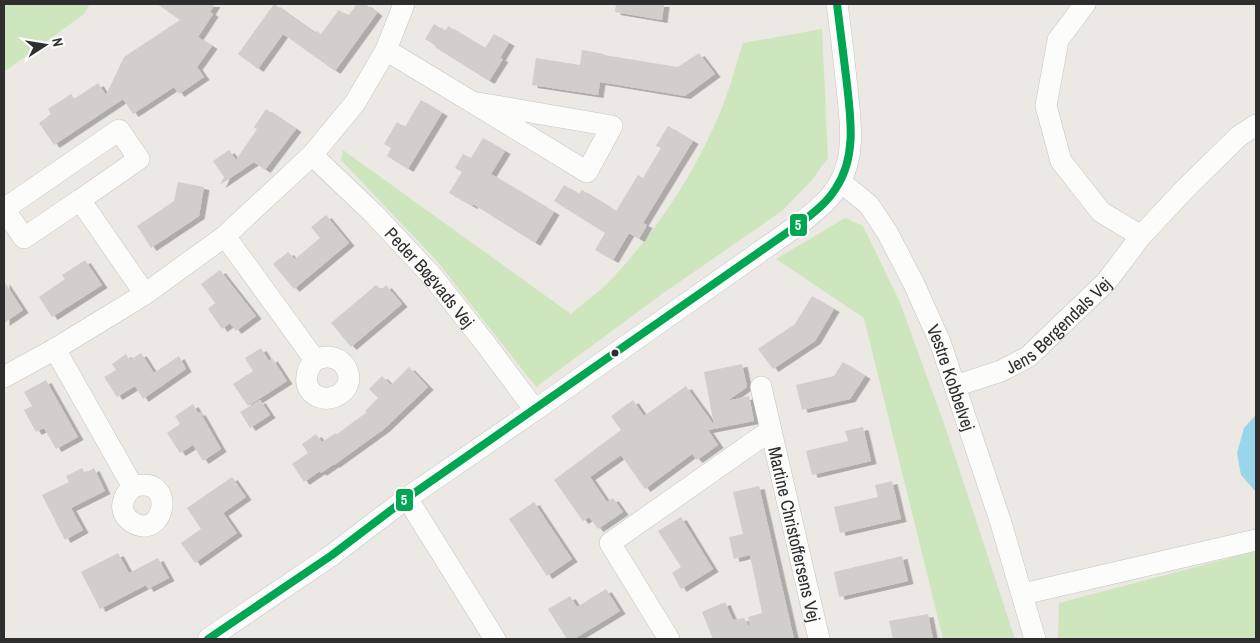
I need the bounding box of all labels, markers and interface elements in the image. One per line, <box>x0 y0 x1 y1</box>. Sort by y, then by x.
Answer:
north arrow <box>20 20 70 70</box>
text: N <box>48 36 67 48</box>
line badge: 5 <box>789 213 808 237</box>
text: 5 <box>795 216 802 234</box>
street label: Peder Bøgvads Vej <box>380 221 481 333</box>
street label: Jens Bergendals Vej <box>1001 271 1116 379</box>
street label: Vestre Kobbelvej <box>921 320 981 434</box>
unlabelled marker <box>610 348 620 358</box>
street label: Martine Christoffersens Vej <box>763 444 827 624</box>
line badge: 5 <box>395 488 414 512</box>
text: 5 <box>401 491 408 509</box>

